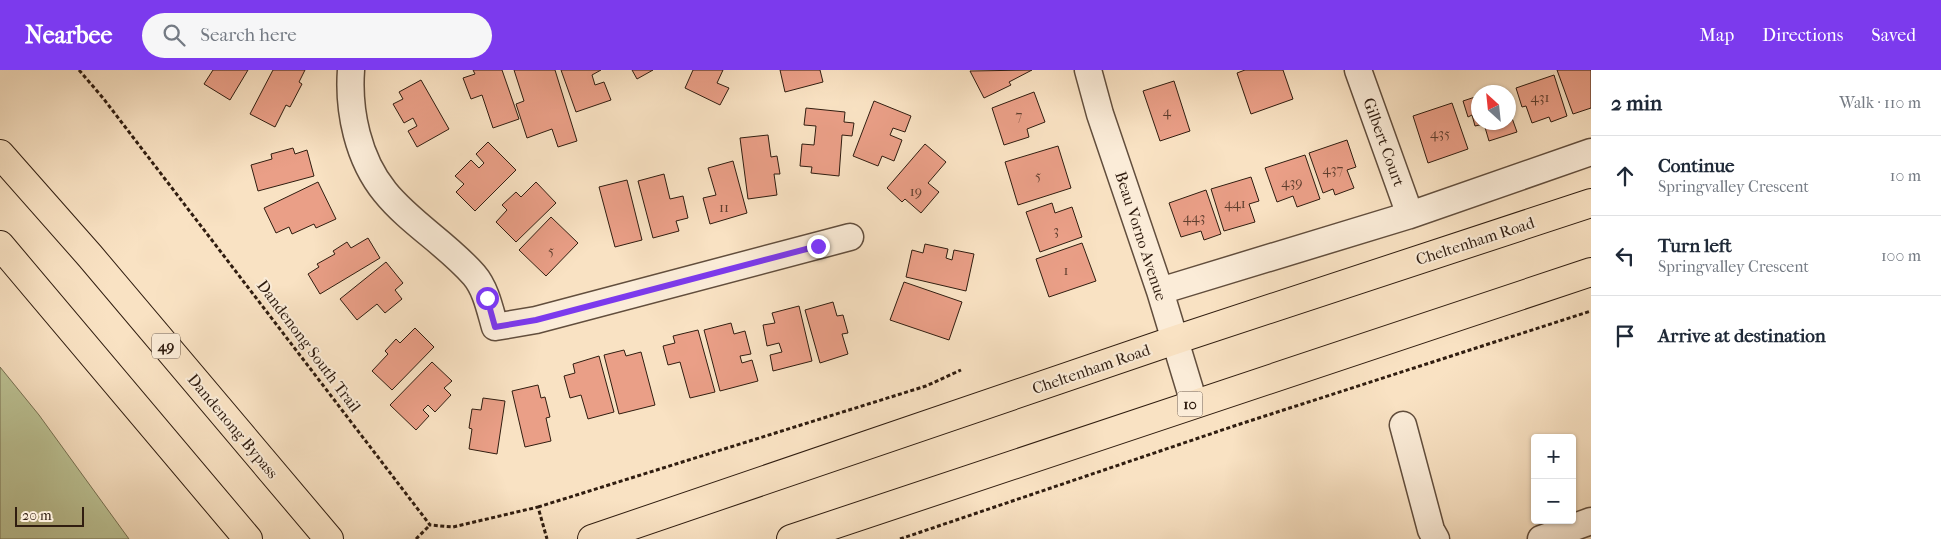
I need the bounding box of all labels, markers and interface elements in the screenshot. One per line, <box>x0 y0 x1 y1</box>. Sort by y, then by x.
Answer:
search box <box>142 13 492 58</box>
text: Nearbee <box>25 21 112 49</box>
icon: search <box>160 21 188 49</box>
text: Search here <box>200 24 297 46</box>
text: Map <box>1700 25 1734 46</box>
text: Directions <box>1762 25 1843 46</box>
text: Saved <box>1871 25 1916 46</box>
north arrow <box>1471 85 1516 130</box>
house number: 431 <box>1530 89 1550 106</box>
text: 2 min <box>1611 91 1662 115</box>
text: Walk · 110 m <box>1839 93 1921 112</box>
street label: Gilbert Court <box>1359 95 1409 189</box>
house number: 4 <box>1163 103 1172 120</box>
house number: 7 <box>1016 107 1023 124</box>
house number: 435 <box>1430 125 1450 142</box>
text: Continue <box>1658 155 1734 177</box>
house number: 437 <box>1323 161 1344 178</box>
icon: ahead <box>1611 162 1639 190</box>
text: 10 m <box>1890 166 1921 185</box>
house number: 5 <box>1035 167 1041 184</box>
street label: Beau Vorno Avenue <box>1111 169 1171 303</box>
house number: 439 <box>1281 174 1303 191</box>
text: Springvalley Crescent <box>1658 177 1809 196</box>
house number: 19 <box>910 183 922 200</box>
house number: 441 <box>1224 195 1246 212</box>
house number: 11 <box>719 199 729 216</box>
house number: 443 <box>1183 209 1205 226</box>
street label: Cheltenham Road <box>1413 213 1537 269</box>
house number: 3 <box>1053 222 1059 239</box>
route end <box>807 235 830 258</box>
text: Turn left <box>1658 235 1732 257</box>
house number: 5 <box>548 242 554 259</box>
icon: left <box>1611 242 1639 270</box>
text: 100 m <box>1881 246 1921 265</box>
text: Springvalley Crescent <box>1658 257 1809 276</box>
house number: 1 <box>1064 262 1069 279</box>
street label: Dandenong South Trail <box>253 276 365 416</box>
route start <box>476 287 499 310</box>
icon: arrive <box>1611 322 1639 350</box>
text: Arrive at destination <box>1658 325 1826 347</box>
road number: 49 <box>152 334 180 358</box>
street label: Cheltenham Road <box>1030 340 1153 398</box>
street label: Dandenong Bypass <box>184 370 282 482</box>
road number: 10 <box>1178 392 1202 416</box>
map controls <box>1531 434 1576 524</box>
button: + <box>1531 434 1576 479</box>
button: − <box>1531 479 1576 524</box>
scale bar <box>15 504 84 527</box>
text: 20 m <box>22 507 52 524</box>

